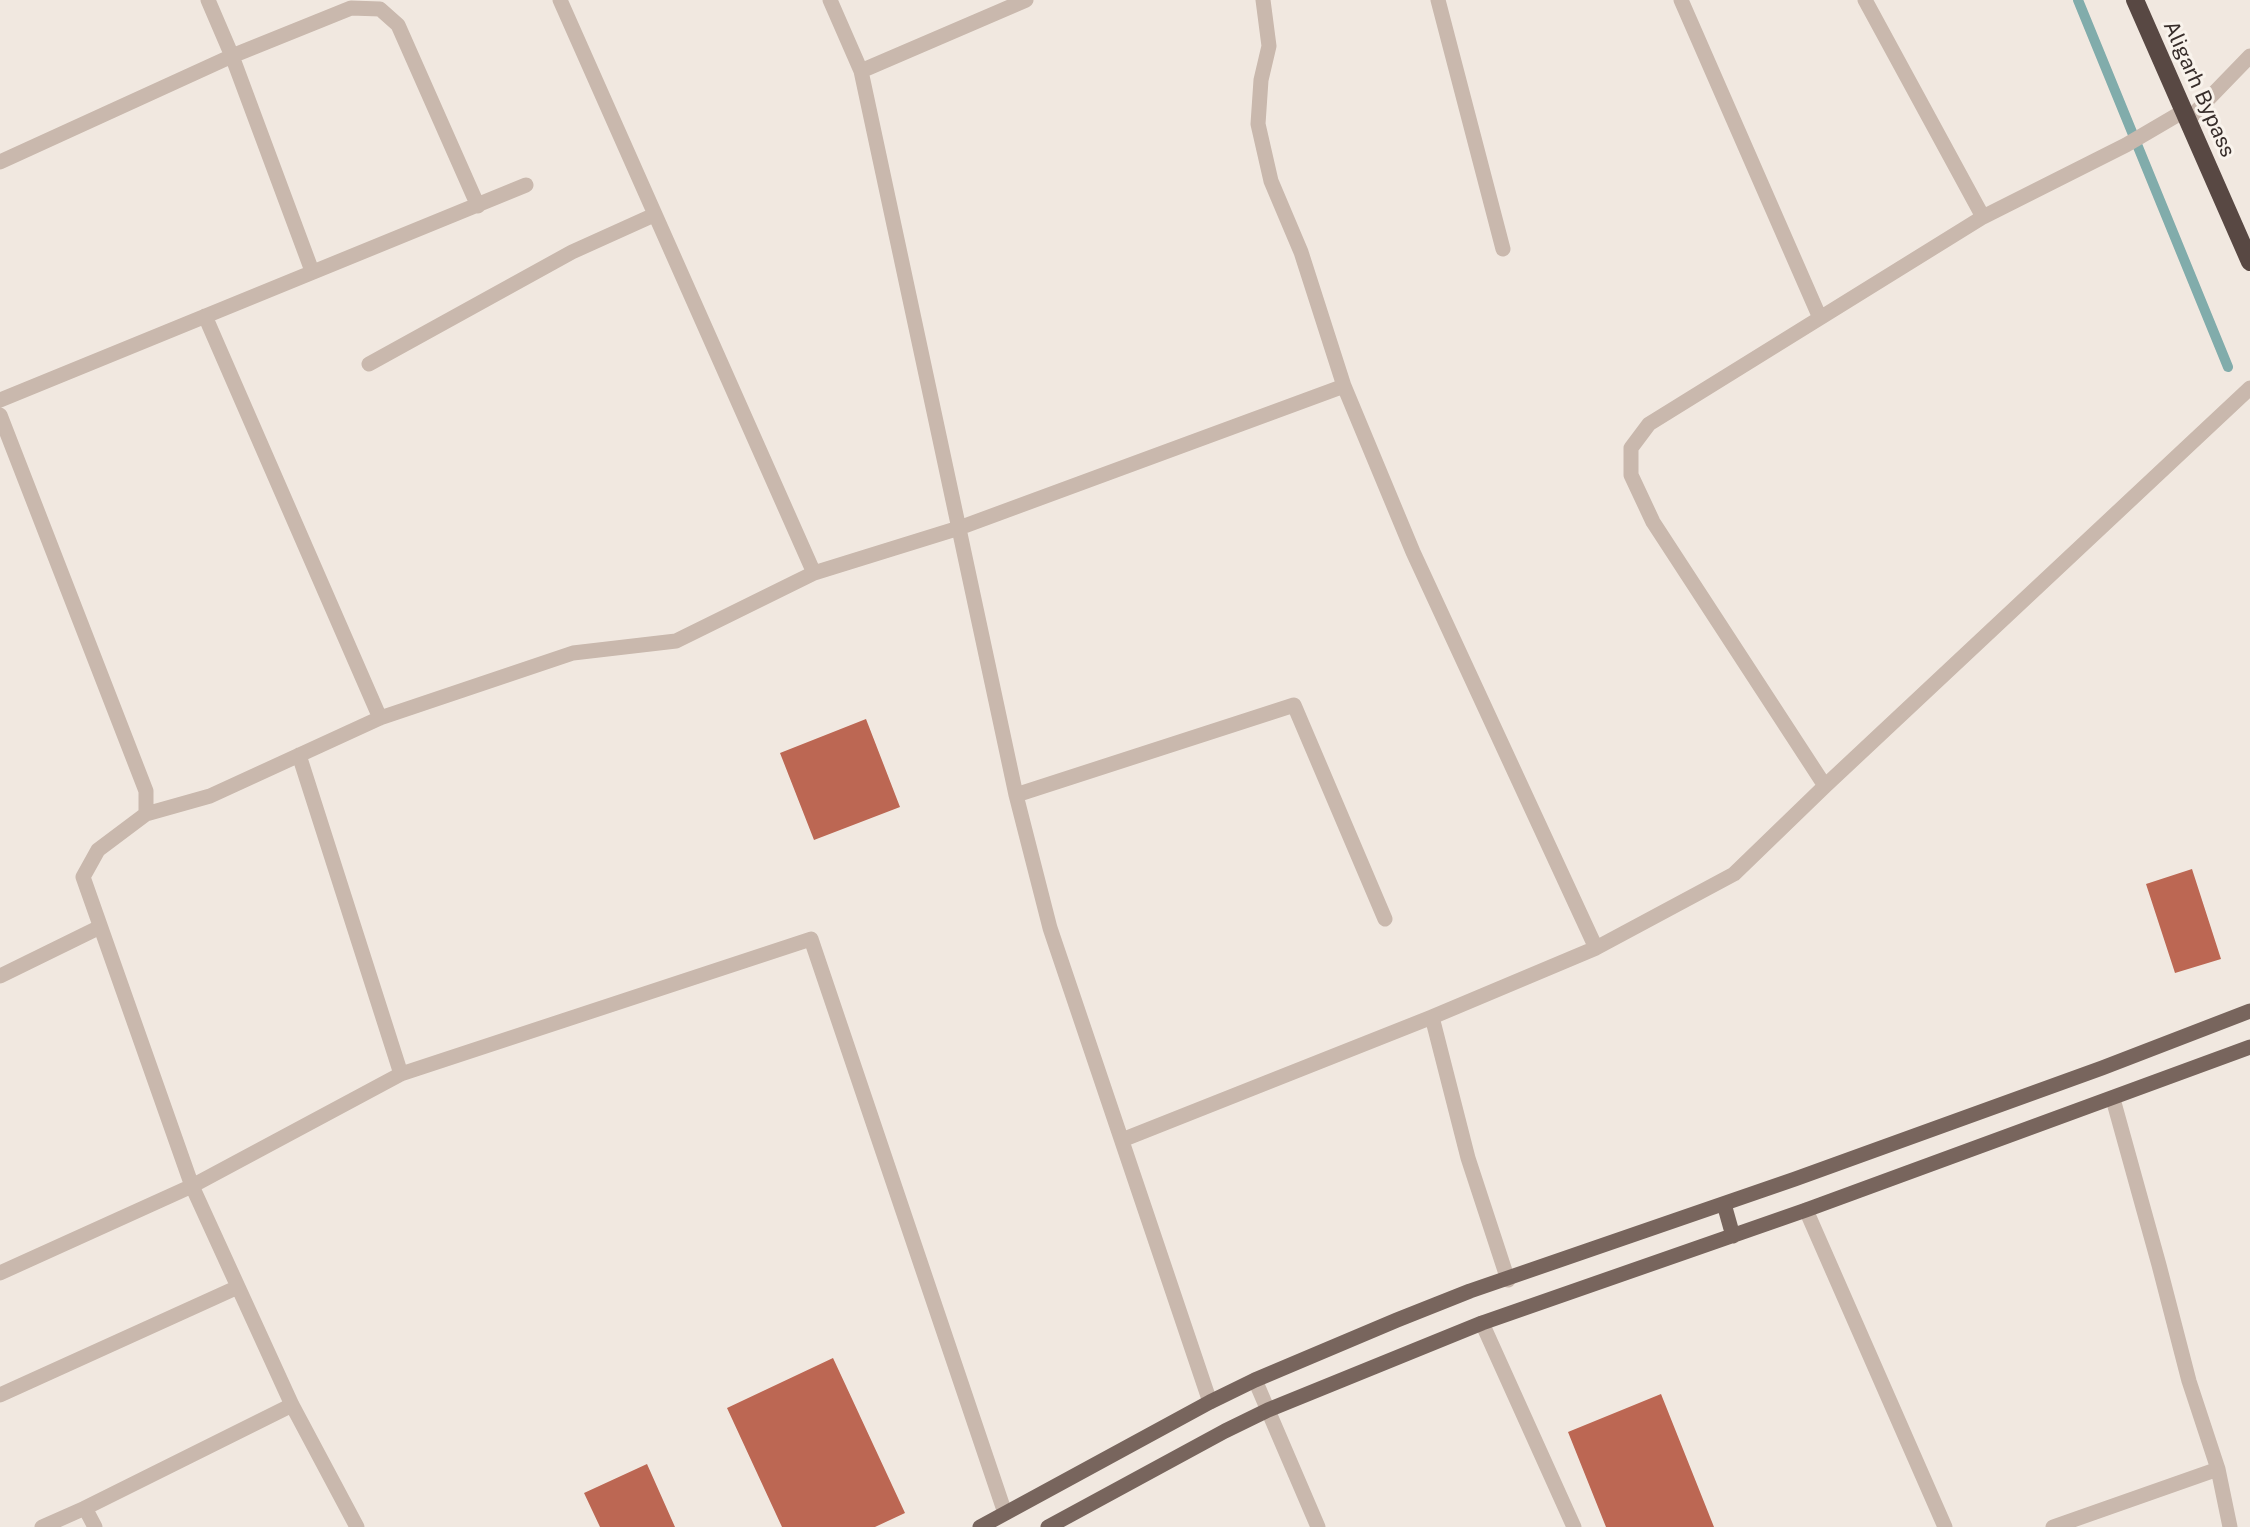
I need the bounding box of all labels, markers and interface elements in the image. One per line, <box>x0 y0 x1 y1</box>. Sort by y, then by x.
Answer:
street label: Aligarh Bypass <box>2158 17 2240 161</box>

